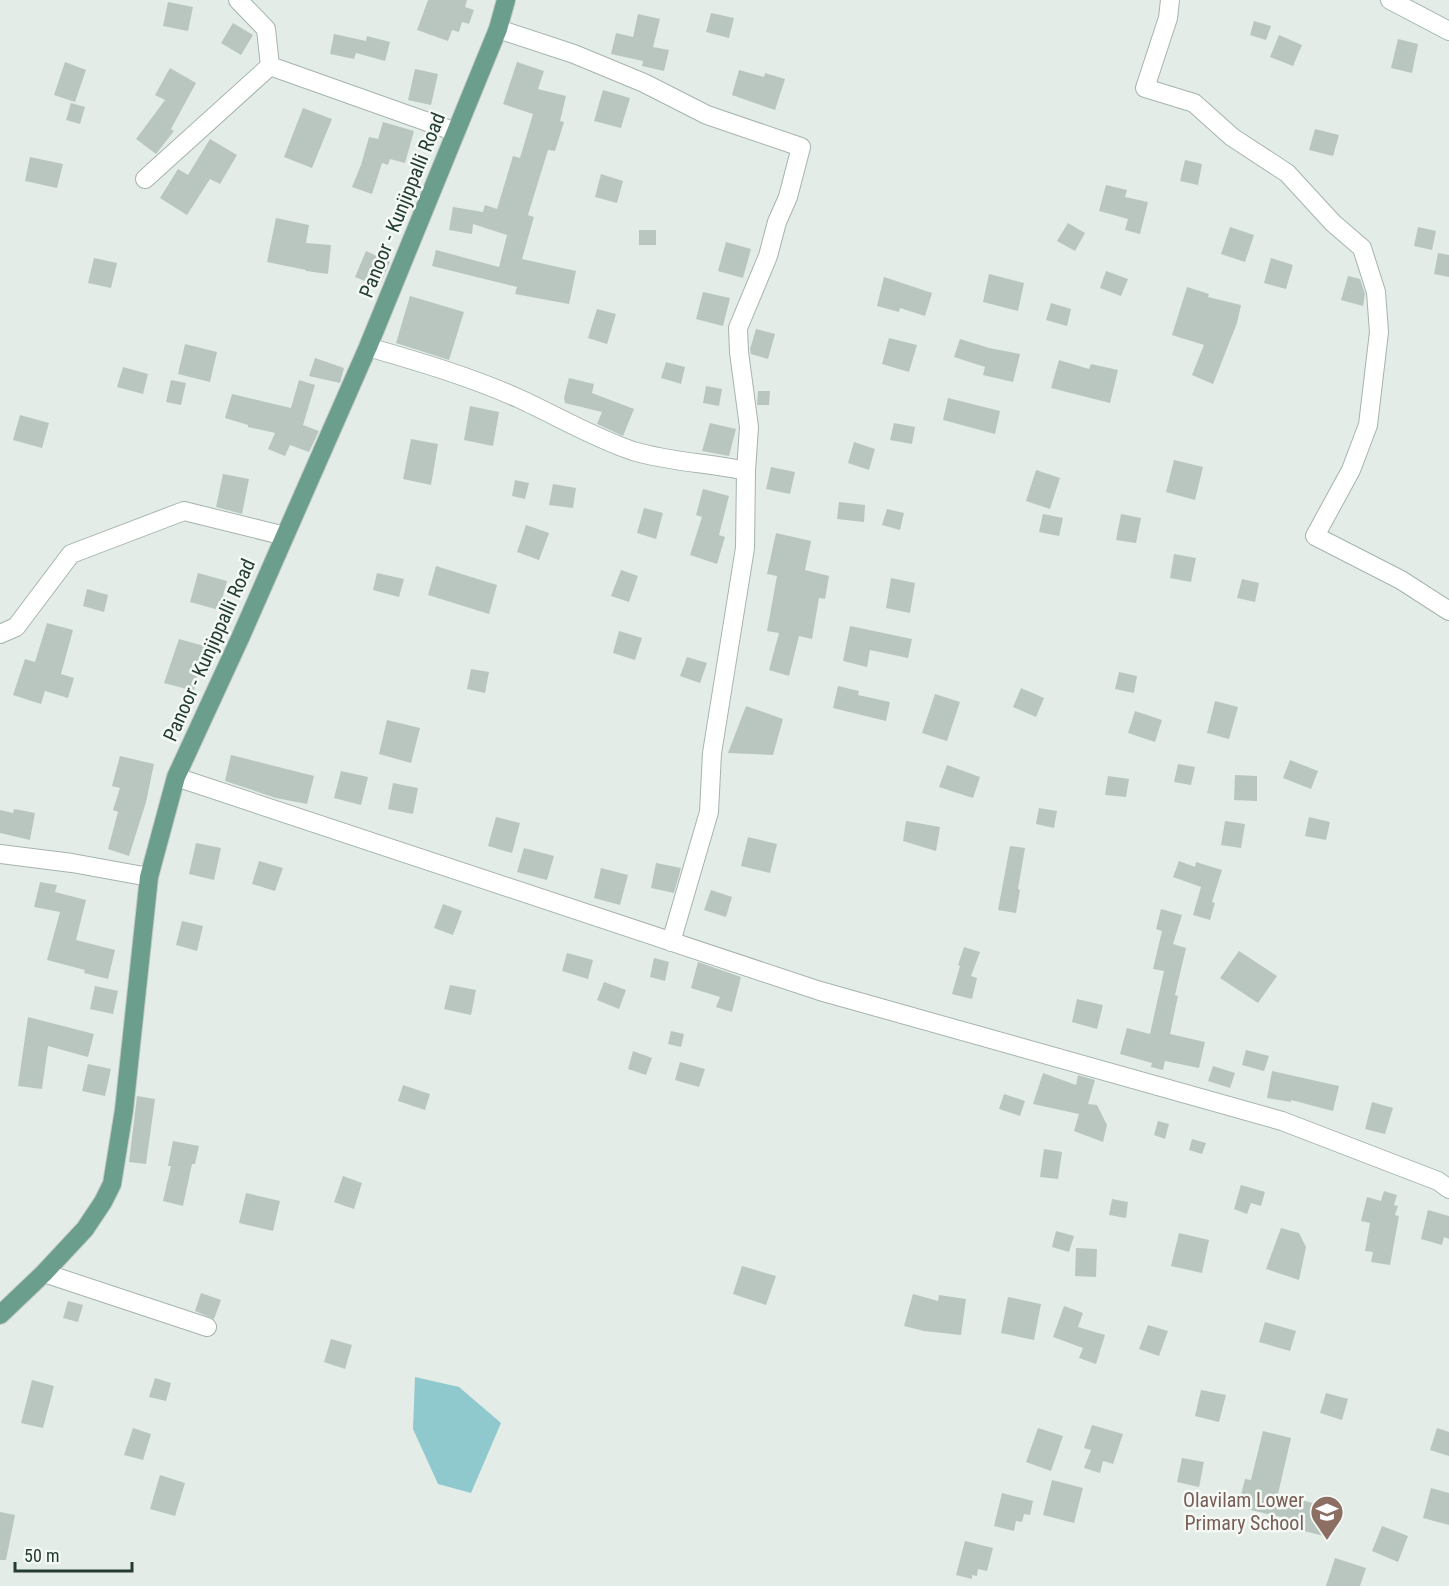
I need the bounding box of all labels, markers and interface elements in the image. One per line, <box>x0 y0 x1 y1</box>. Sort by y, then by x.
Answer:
street label: Panoor - Kunjippalli Road <box>354 109 450 301</box>
street label: Panoor - Kunjippalli Road <box>158 555 260 745</box>
place label: Olavilam Lower Primary School <box>1183 1488 1304 1535</box>
school or university icon: Olavilam Lower Primary School <box>1309 1494 1345 1541</box>
scale bar <box>15 1535 132 1573</box>
text: 50 m <box>24 1545 59 1566</box>

